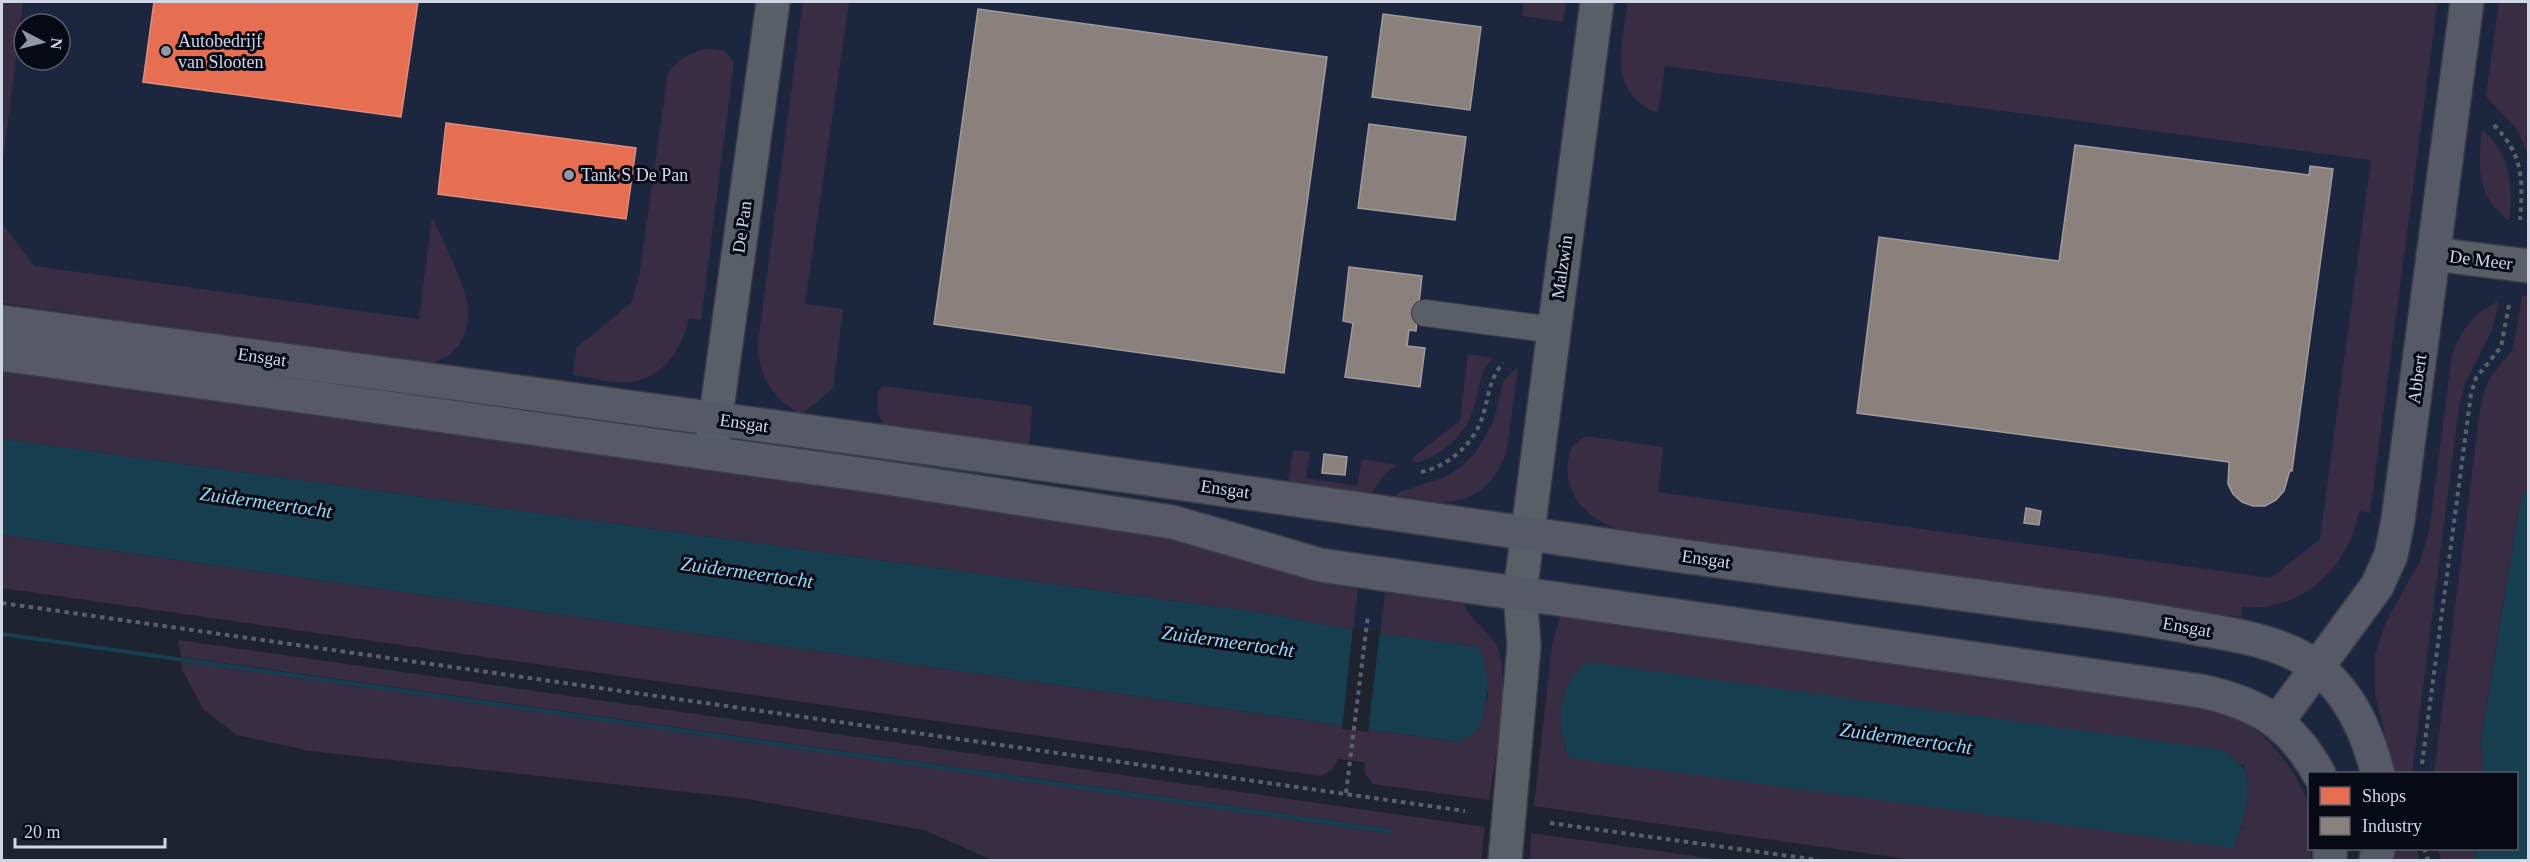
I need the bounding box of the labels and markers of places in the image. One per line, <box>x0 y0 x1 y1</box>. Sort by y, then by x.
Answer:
place label: Autobedrijf van Slooten <box>178 31 264 72</box>
marker: Autobedrijf van Slooten <box>159 44 173 58</box>
place label: Tank S De Pan <box>581 165 688 185</box>
marker: Tank S De Pan <box>562 168 576 182</box>

